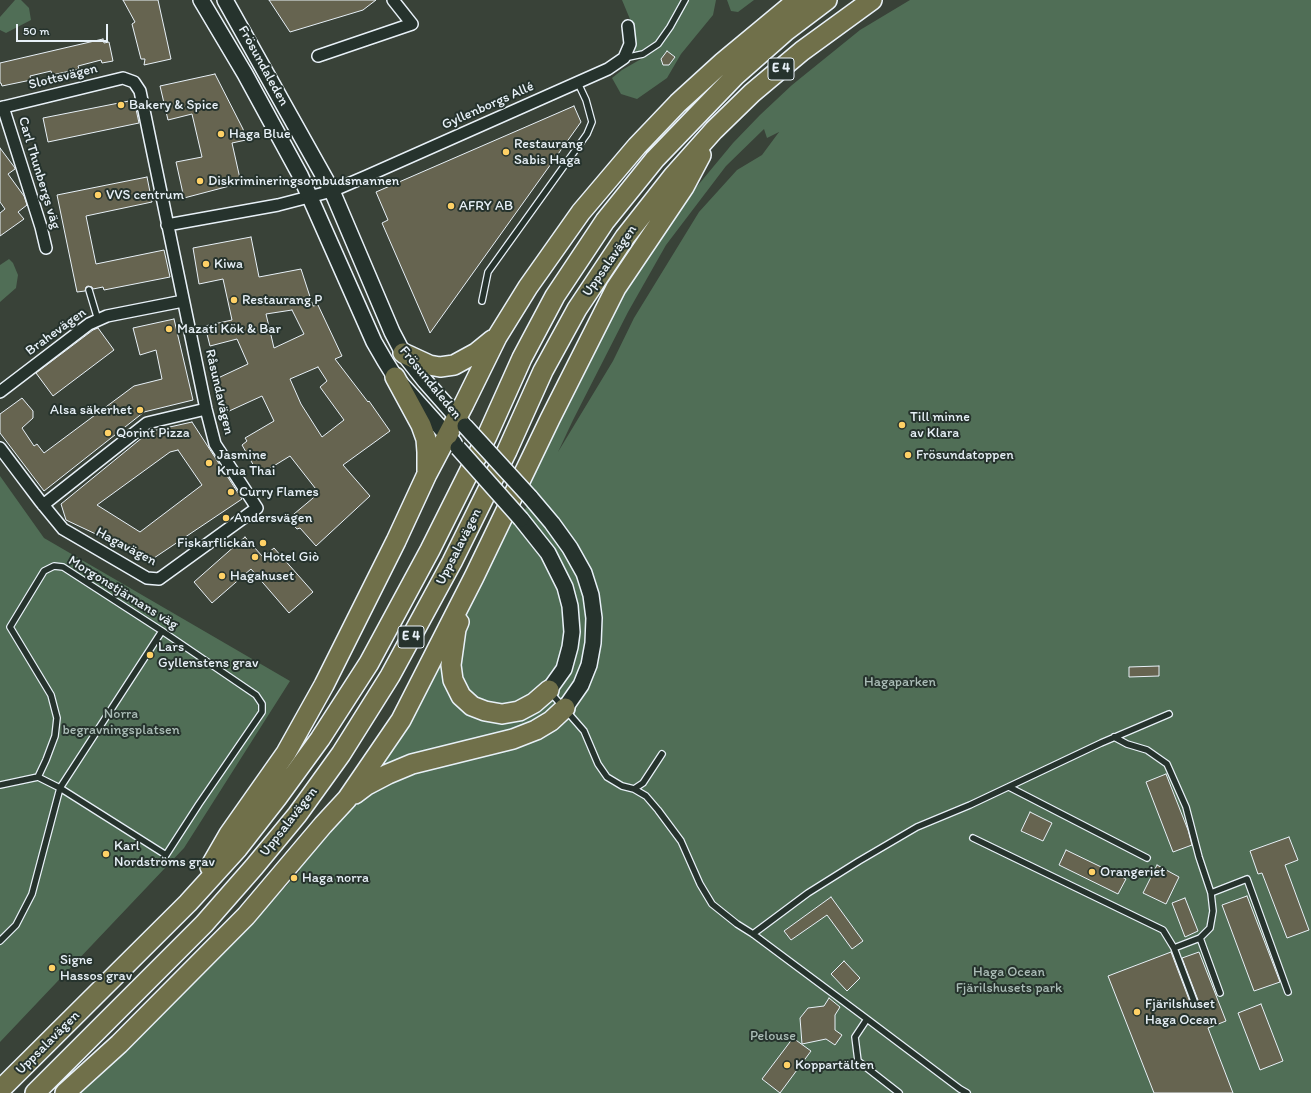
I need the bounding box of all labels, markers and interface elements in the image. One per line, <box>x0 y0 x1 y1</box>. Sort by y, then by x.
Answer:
scale bar <box>18 16 110 42</box>
street label: Frösundaleden <box>234 23 292 109</box>
text: 50 m <box>23 24 49 38</box>
road number: E 4 <box>768 58 794 80</box>
street label: Slottsvägen <box>27 60 99 94</box>
street label: Gyllenborgs Allé <box>439 78 537 134</box>
place label: Bakery & Spice <box>129 97 218 113</box>
marker: Bakery & Spice <box>116 100 126 110</box>
street label: Carl Thunbergs väg <box>14 115 64 231</box>
place label: Haga Blue <box>229 126 291 142</box>
marker: Haga Blue <box>216 129 226 139</box>
place label: Restaurang Sabis Haga <box>514 136 583 168</box>
marker: Restaurang Sabis Haga <box>501 147 511 157</box>
place label: Diskrimineringsombudsmannen <box>208 173 399 189</box>
marker: Diskrimineringsombudsmannen <box>195 176 205 186</box>
place label: VVS centrum <box>106 187 184 203</box>
marker: VVS centrum <box>93 190 103 200</box>
place label: AFRY AB <box>459 198 513 214</box>
marker: AFRY AB <box>446 201 456 211</box>
street label: Uppsalavägen <box>579 222 641 300</box>
place label: Kiwa <box>214 256 243 272</box>
marker: Kiwa <box>201 259 211 269</box>
place label: Restaurang P <box>242 292 322 308</box>
marker: Restaurang P <box>229 295 239 305</box>
street label: Brahevägen <box>22 304 90 360</box>
place label: Mazati Kök & Bar <box>177 321 281 337</box>
marker: Mazati Kök & Bar <box>164 324 174 334</box>
street label: Frösundaleden <box>395 343 465 423</box>
street label: Råsundavägen <box>201 348 237 436</box>
place label: Alsa säkerhet <box>50 402 132 418</box>
marker: Alsa säkerhet <box>135 405 145 415</box>
place label: Till minne av Klara <box>910 409 970 442</box>
marker: Till minne av Klara <box>897 420 907 430</box>
place label: Qorint Pizza <box>116 425 190 441</box>
marker: Qorint Pizza <box>103 428 113 438</box>
place label: Jasmine Krua Thai <box>217 447 275 480</box>
place label: Frösundatoppen <box>916 447 1014 463</box>
marker: Frösundatoppen <box>903 450 913 460</box>
marker: Jasmine Krua Thai <box>204 458 214 468</box>
place label: Curry Flames <box>239 484 319 500</box>
marker: Curry Flames <box>226 487 236 497</box>
street label: Uppsalavägen <box>433 506 485 588</box>
place label: Andersvägen <box>234 510 312 526</box>
marker: Andersvägen <box>221 513 231 523</box>
street label: Hagavägen <box>93 524 159 570</box>
place label: Fiskarflickan <box>177 535 255 551</box>
marker: Fiskarflickan <box>258 538 268 548</box>
place label: Hotel Giò <box>263 549 319 565</box>
street label: Morgonstjärnans väg <box>65 552 181 634</box>
marker: Hotel Giò <box>250 552 260 562</box>
place label: Hagahuset <box>230 568 294 584</box>
marker: Hagahuset <box>217 571 227 581</box>
road number: E 4 <box>398 626 424 648</box>
place label: Lars Gyllenstens grav <box>158 639 258 672</box>
marker: Lars Gyllenstens grav <box>145 650 155 660</box>
park label: Hagaparken <box>864 674 936 690</box>
park label: Norra begravningsplatsen <box>62 706 180 738</box>
street label: Uppsalavägen <box>257 784 321 860</box>
place label: Karl Nordströms grav <box>114 838 215 870</box>
marker: Karl Nordströms grav <box>101 849 111 859</box>
place label: Orangeriet <box>1100 864 1165 880</box>
marker: Orangeriet <box>1087 867 1097 877</box>
place label: Haga norra <box>302 870 369 886</box>
marker: Haga norra <box>289 873 299 883</box>
place label: Signe Hassos grav <box>60 952 132 984</box>
marker: Signe Hassos grav <box>47 963 57 973</box>
park label: Haga Ocean Fjärilshusets park <box>956 964 1062 996</box>
place label: Fjärilshuset Haga Ocean <box>1145 996 1217 1028</box>
street label: Uppsalavägen <box>12 1007 84 1079</box>
marker: Fjärilshuset Haga Ocean <box>1132 1007 1142 1017</box>
park label: Pelouse <box>750 1028 796 1044</box>
place label: Koppartälten <box>795 1057 874 1073</box>
marker: Koppartälten <box>782 1060 792 1070</box>

